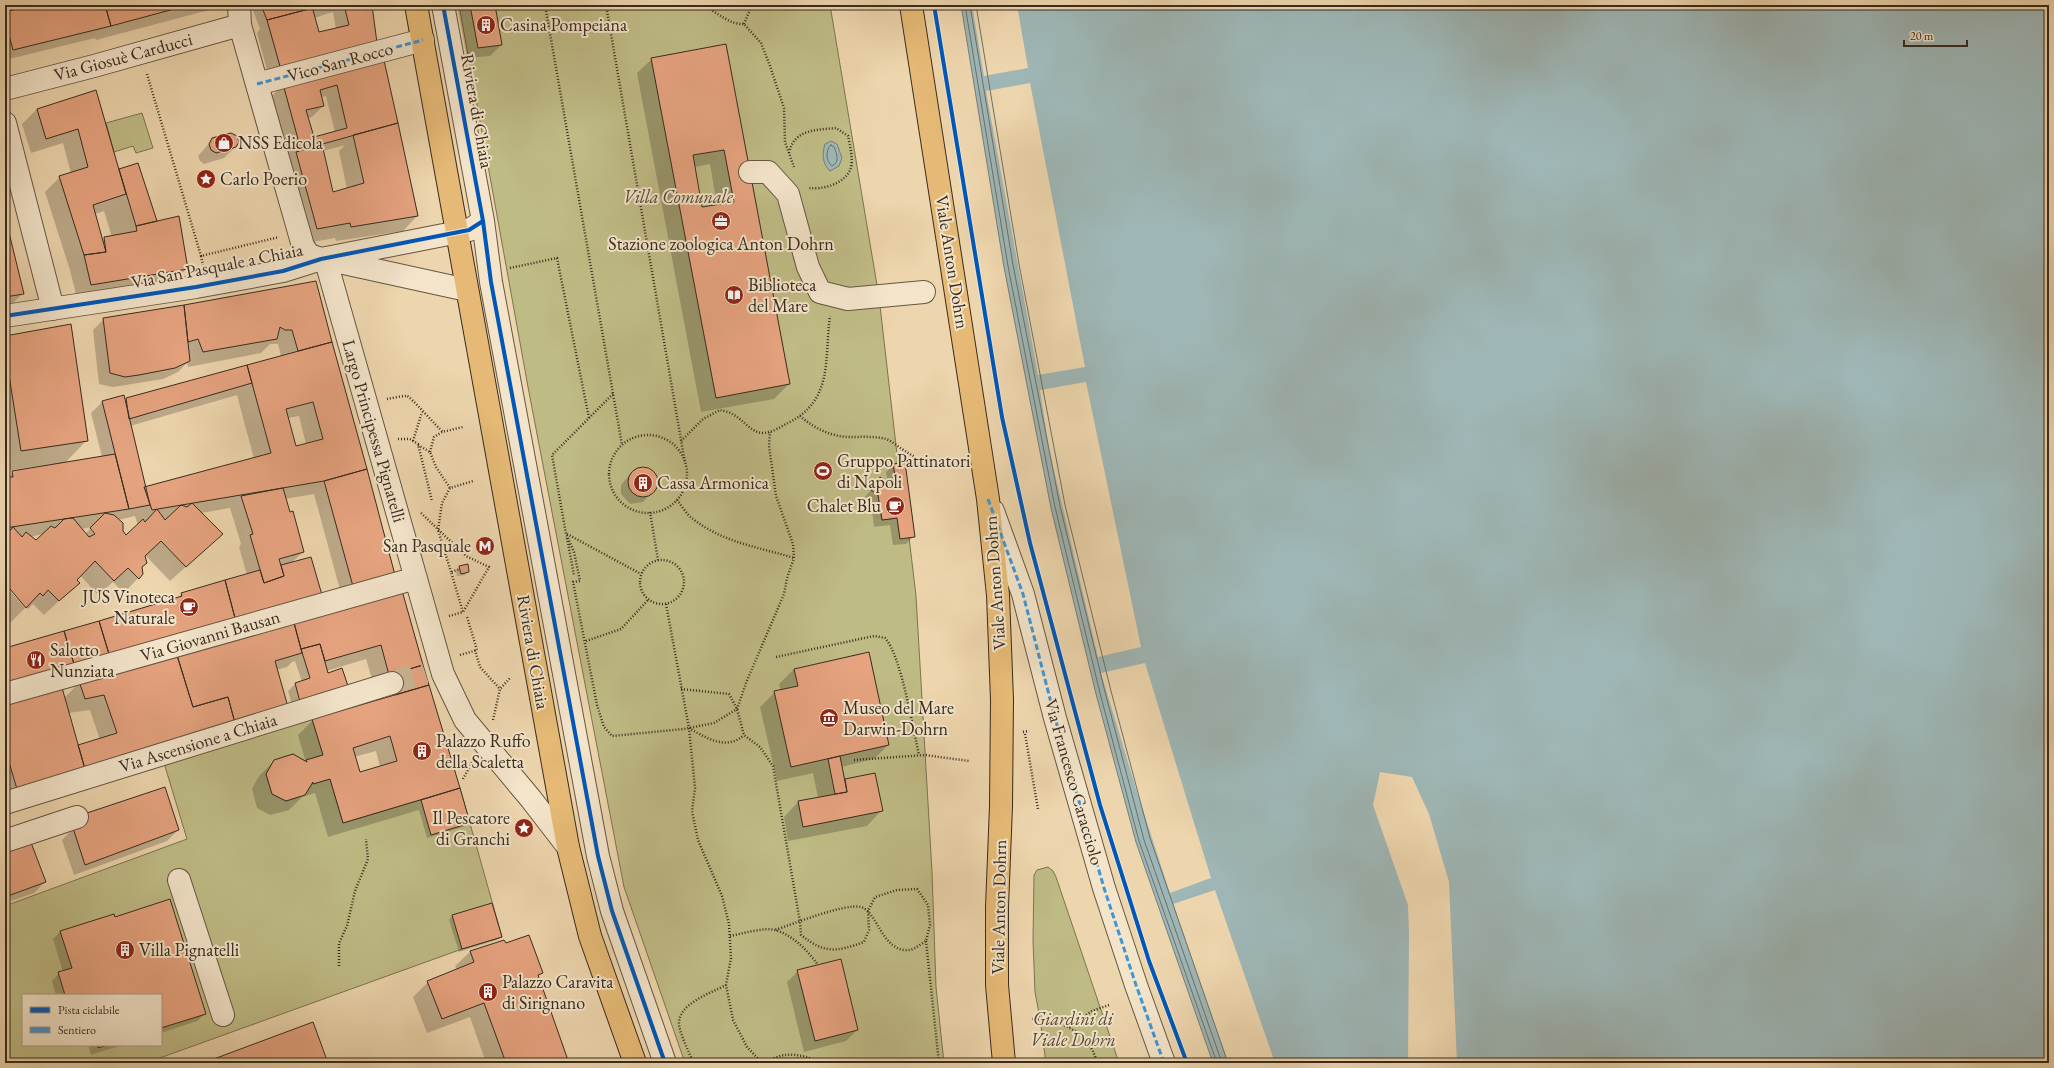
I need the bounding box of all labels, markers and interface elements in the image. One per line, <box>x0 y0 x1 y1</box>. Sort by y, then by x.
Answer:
place label: Casina Pompeiana <box>500 13 628 36</box>
building icon: Casina Pompeiana <box>475 14 497 36</box>
scale bar <box>1904 22 1967 48</box>
street label: Via Giosuè Carducci <box>51 27 195 86</box>
text: 20 m <box>1910 28 1934 44</box>
street label: Vico San Rocco <box>284 36 396 87</box>
street label: Riviera di Chiaia <box>456 52 499 171</box>
place label: NSS Edicola <box>238 131 324 154</box>
shop icon: NSS Edicola <box>213 132 235 154</box>
place label: Carlo Poerio <box>220 167 307 190</box>
place icon: Carlo Poerio <box>195 168 217 190</box>
park label: Villa Comunale <box>623 185 734 208</box>
street label: Viale Anton Dohrn <box>931 194 974 331</box>
office icon: Stazione zoologica Anton Dohrn <box>710 210 732 232</box>
place label: Stazione zoologica Anton Dohrn <box>608 232 834 255</box>
street label: Via San Pasquale a Chiaia <box>129 237 306 293</box>
place label: Biblioteca del Mare <box>748 273 817 317</box>
library icon: Biblioteca del Mare <box>723 284 745 306</box>
street label: Largo Principessa Pignatelli <box>337 337 412 525</box>
place label: Gruppo Pattinatori di Napoli <box>837 449 971 493</box>
sports icon: Gruppo Pattinatori di Napoli <box>812 460 834 482</box>
place label: Cassa Armonica <box>657 471 770 494</box>
building icon: Cassa Armonica <box>632 472 654 494</box>
place label: Chalet Blu <box>807 494 882 517</box>
cafe icon: Chalet Blu <box>884 495 906 517</box>
street label: Viale Anton Dohrn <box>978 514 1011 651</box>
place label: San Pasquale <box>383 534 471 557</box>
metro station icon: San Pasquale <box>474 535 496 557</box>
place label: JUS Vinoteca Naturale <box>80 585 176 629</box>
street label: Riviera di Chiaia <box>512 593 555 712</box>
cafe icon: JUS Vinoteca Naturale <box>178 596 200 618</box>
street label: Via Giovanni Bausan <box>137 604 283 667</box>
place label: Salotto Nunziata <box>50 638 115 682</box>
restaurant icon: Salotto Nunziata <box>25 649 47 671</box>
place label: Museo del Mare Darwin-Dohrn <box>843 696 954 740</box>
street label: Via Francesco Caracciolo <box>1040 696 1109 868</box>
street label: Via Ascensione a Chiaia <box>116 707 280 777</box>
museum icon: Museo del Mare Darwin-Dohrn <box>818 707 840 729</box>
place label: Palazzo Ruffo della Scaletta <box>436 729 531 773</box>
building icon: Palazzo Ruffo della Scaletta <box>411 740 433 762</box>
place label: Il Pescatore di Granchi <box>432 806 511 850</box>
place icon: Il Pescatore di Granchi <box>513 817 535 839</box>
street label: Viale Anton Dohrn <box>986 839 1011 975</box>
place label: Villa Pignatelli <box>139 938 240 961</box>
building icon: Villa Pignatelli <box>114 939 136 961</box>
place label: Palazzo Caravita di Sirignano <box>502 970 614 1014</box>
building icon: Palazzo Caravita di Sirignano <box>477 981 499 1003</box>
legend <box>22 994 162 1046</box>
text: Pista ciclabile <box>58 1002 120 1018</box>
park label: Giardini di Viale Dohrn <box>1030 1007 1116 1051</box>
text: Sentiero <box>58 1022 96 1038</box>

